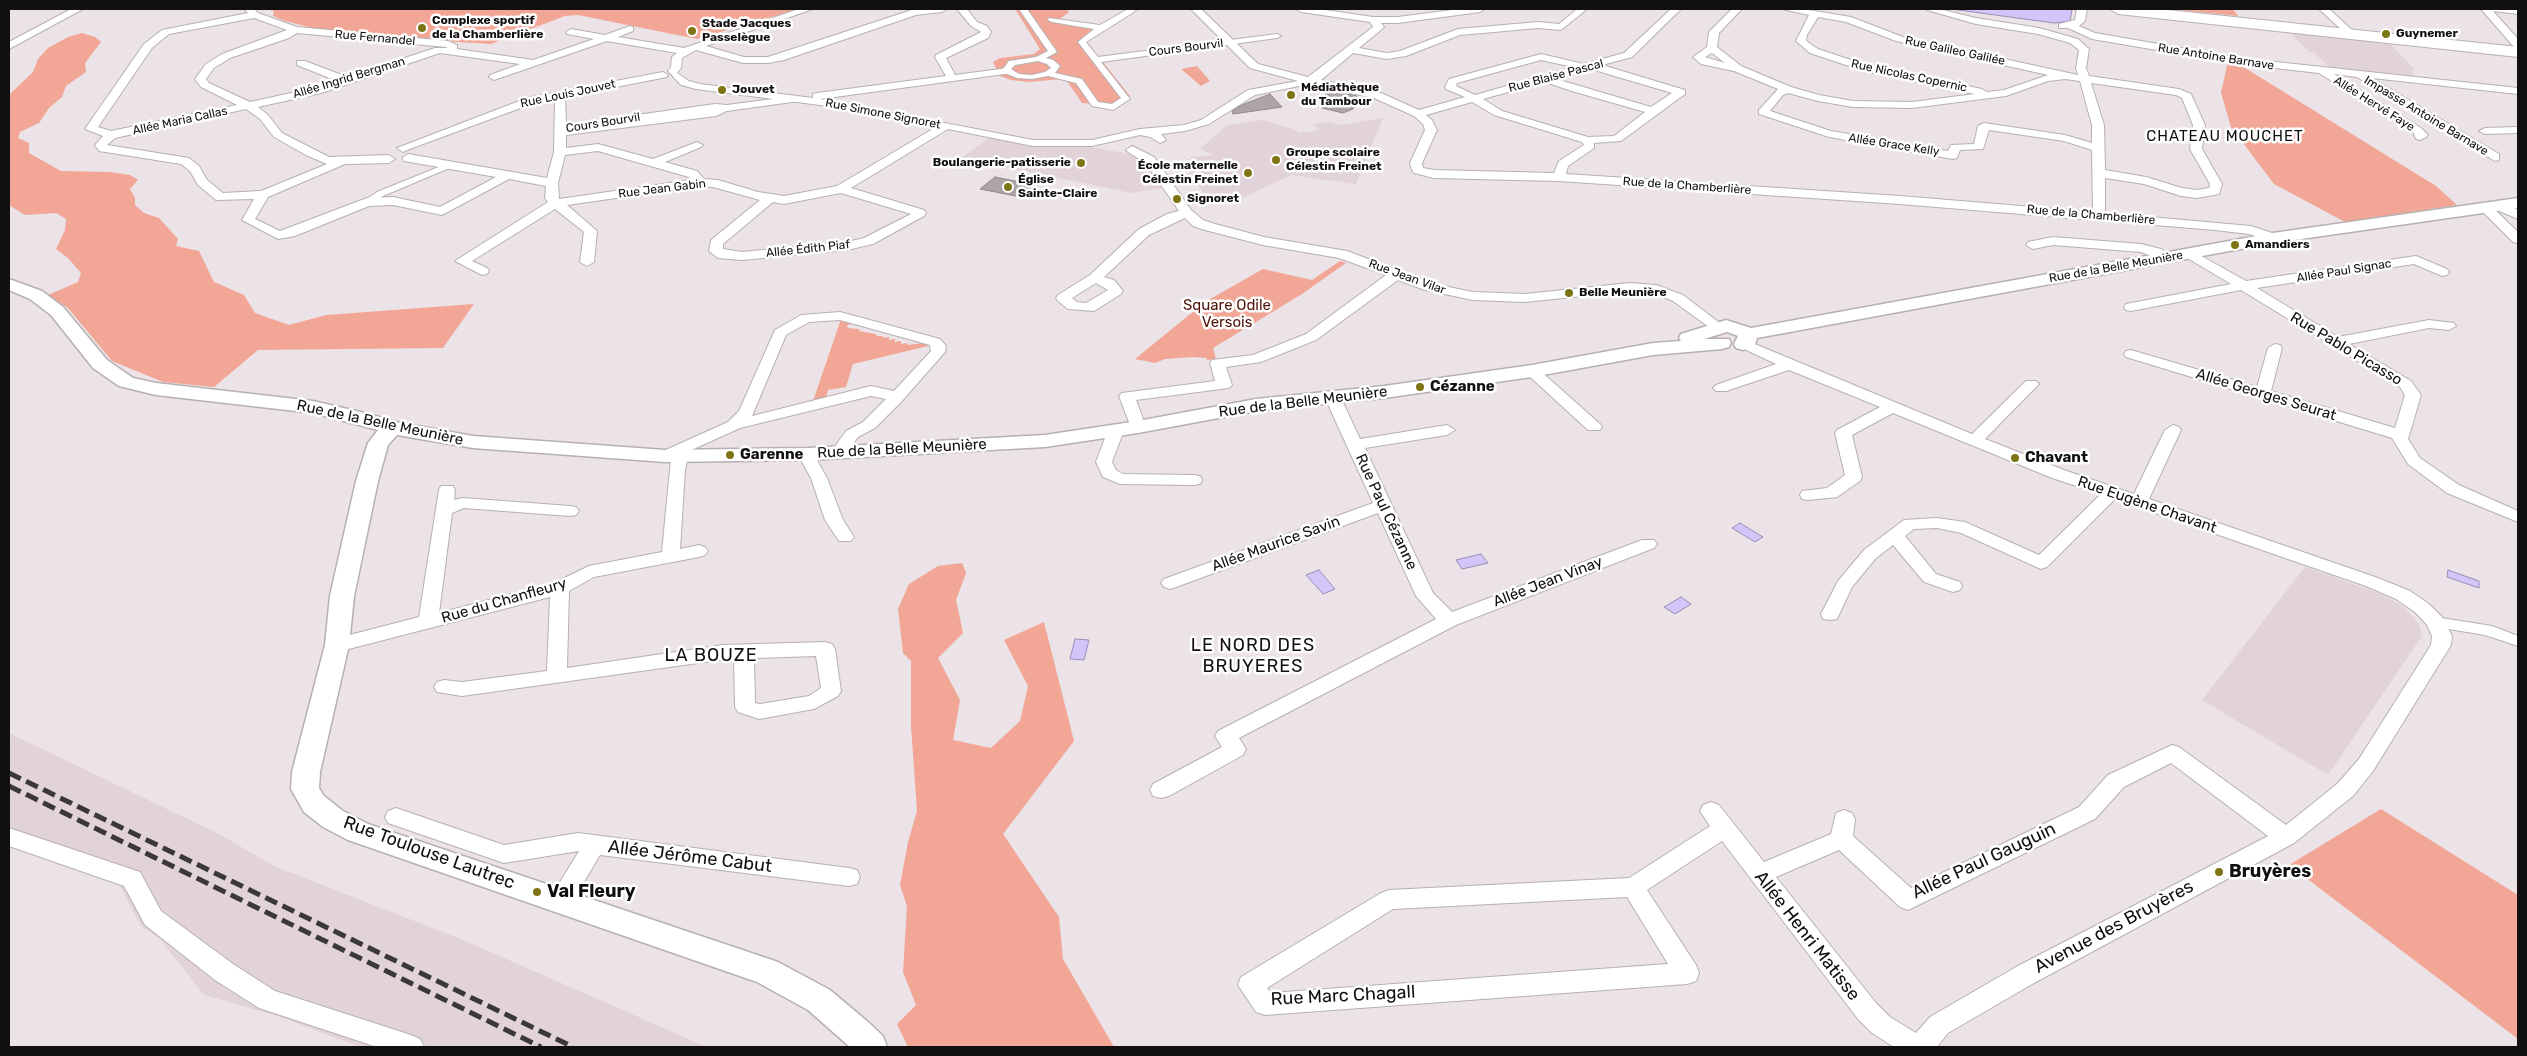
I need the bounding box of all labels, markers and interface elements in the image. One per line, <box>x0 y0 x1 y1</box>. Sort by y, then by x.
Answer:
place label: Complexe sportif de la Chamberlière <box>432 14 543 42</box>
place label: Stade Jacques Passelègue <box>702 17 791 45</box>
marker: Complexe sportif de la Chamberlière <box>416 22 428 34</box>
marker: Stade Jacques Passelègue <box>686 25 698 37</box>
street label: Rue Fernandel <box>334 27 416 49</box>
place label: Guynemer <box>2396 27 2458 41</box>
marker: Guynemer <box>2380 28 2392 40</box>
street label: Rue Galileo Galilée <box>1904 33 2006 69</box>
street label: Cours Bourvil <box>1148 36 1224 60</box>
street label: Rue Antoine Barnave <box>2157 41 2275 73</box>
street label: Allée Ingrid Bergman <box>291 54 407 102</box>
street label: Rue Blaise Pascal <box>1507 56 1605 96</box>
street label: Rue Nicolas Copernic <box>1850 57 1968 95</box>
street label: Allée Hervé Faye <box>2331 73 2417 135</box>
street label: Impasse Antoine Barnave <box>2361 73 2491 159</box>
street label: Rue Louis Jouvet <box>519 77 617 111</box>
place label: Médiathèque du Tambour <box>1301 81 1379 109</box>
place label: Jouvet <box>732 83 775 97</box>
marker: Jouvet <box>716 84 728 96</box>
marker: Médiathèque du Tambour <box>1285 89 1297 101</box>
street label: Rue Simone Signoret <box>824 96 942 132</box>
street label: Allée Maria Callas <box>131 104 229 138</box>
street label: Cours Bourvil <box>565 110 641 136</box>
district label: CHATEAU MOUCHET <box>2144 128 2306 146</box>
street label: Allée Grace Kelly <box>1848 131 1940 159</box>
place label: Groupe scolaire Célestin Freinet <box>1286 146 1382 174</box>
marker: Groupe scolaire Célestin Freinet <box>1270 154 1282 166</box>
place label: Boulangerie-patisserie <box>933 156 1071 170</box>
marker: Boulangerie-patisserie <box>1075 157 1087 169</box>
place label: École maternelle Célestin Freinet <box>1138 159 1238 187</box>
marker: École maternelle Célestin Freinet <box>1242 167 1254 179</box>
place label: Église Sainte-Claire <box>1018 173 1097 201</box>
street label: Rue de la Chamberlière <box>1622 174 1752 198</box>
street label: Rue Jean Gabin <box>617 176 707 202</box>
marker: Église Sainte-Claire <box>1002 181 1014 193</box>
place label: Signoret <box>1187 192 1239 206</box>
marker: Signoret <box>1171 193 1183 205</box>
street label: Rue de la Chamberlière <box>2026 202 2156 228</box>
street label: Allée Édith Piaf <box>765 237 851 261</box>
place label: Amandiers <box>2245 238 2310 252</box>
marker: Amandiers <box>2229 239 2241 251</box>
street label: Rue de la Belle Meunière <box>2048 248 2184 286</box>
street label: Rue Jean Vilar <box>1367 256 1447 298</box>
street label: Allée Paul Signac <box>2296 256 2392 286</box>
place label: Belle Meunière <box>1579 286 1667 300</box>
marker: Belle Meunière <box>1563 287 1575 299</box>
park label: Square Odile Versois <box>1183 297 1271 332</box>
street label: Rue Pablo Picasso <box>2287 309 2405 389</box>
street label: Allée Georges Seurat <box>2194 365 2338 425</box>
place label: Cézanne <box>1430 378 1495 396</box>
marker: Cézanne <box>1414 381 1426 393</box>
street label: Rue de la Belle Meunière <box>1218 383 1388 421</box>
street label: Rue de la Belle Meunière <box>295 397 465 449</box>
street label: Rue de la Belle Meunière <box>817 436 987 462</box>
place label: Garenne <box>740 446 804 464</box>
marker: Garenne <box>724 449 736 461</box>
place label: Chavant <box>2025 449 2088 467</box>
street label: Rue Paul Cézanne <box>1351 451 1421 573</box>
marker: Chavant <box>2009 452 2021 464</box>
street label: Rue Eugène Chavant <box>2075 473 2219 537</box>
street label: Allée Maurice Savin <box>1209 512 1343 576</box>
street label: Allée Jean Vinay <box>1491 553 1605 611</box>
street label: Rue du Chanfleury <box>439 575 569 627</box>
district label: LE NORD DES BRUYERES <box>1189 635 1317 678</box>
district label: LA BOUZE <box>663 645 759 667</box>
street label: Rue Toulouse Lautrec <box>340 812 518 894</box>
street label: Allée Paul Gauguin <box>1909 818 2059 904</box>
street label: Allée Jérôme Cabut <box>607 836 773 878</box>
place label: Bruyères <box>2229 861 2311 883</box>
marker: Bruyères <box>2213 866 2225 878</box>
street label: Allée Henri Matisse <box>1750 867 1864 1005</box>
street label: Avenue des Bruyères <box>2031 876 2197 978</box>
place label: Val Fleury <box>547 881 635 903</box>
marker: Val Fleury <box>531 886 543 898</box>
street label: Rue Marc Chagall <box>1270 981 1416 1011</box>

